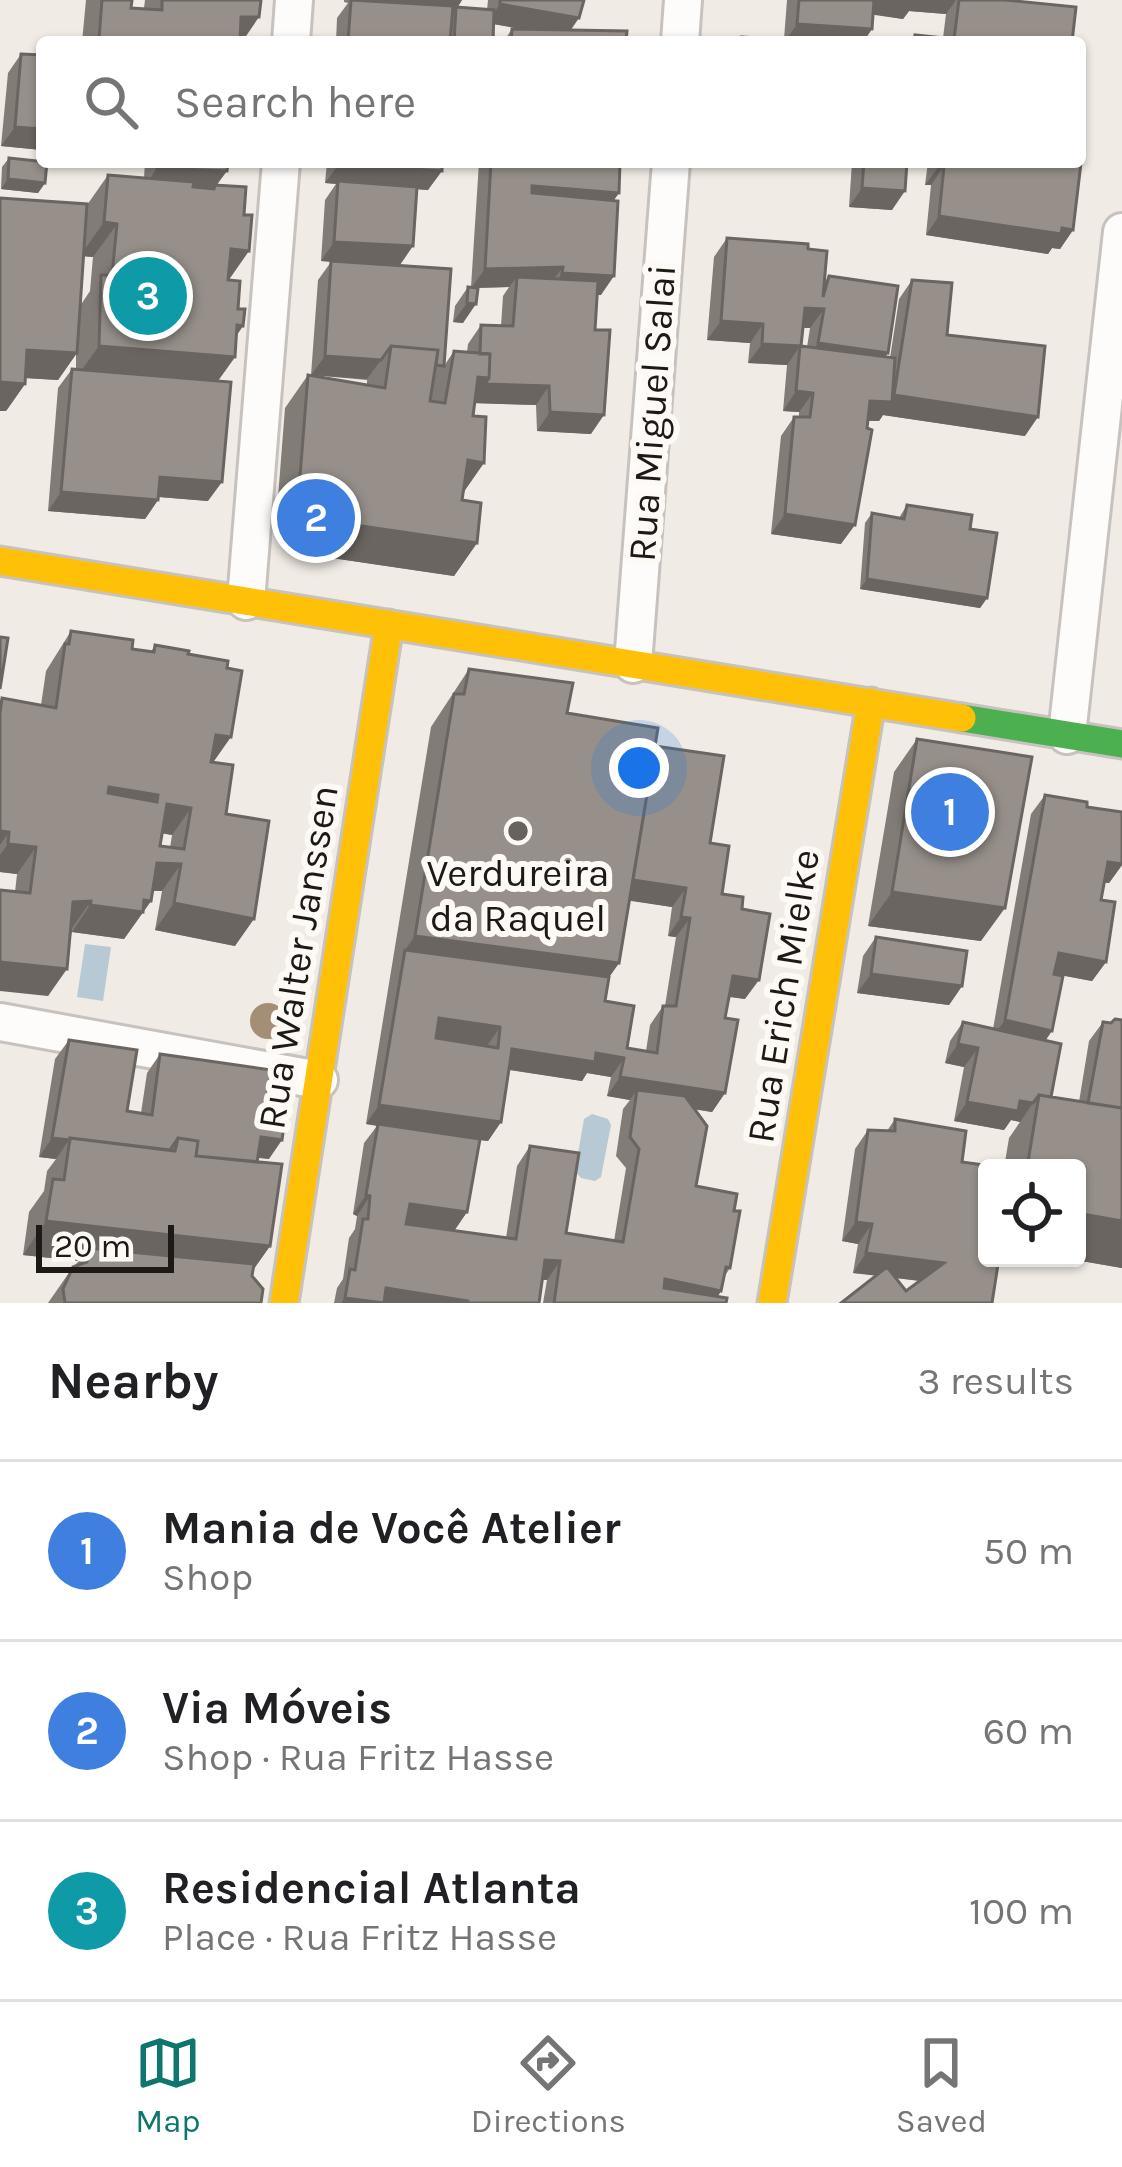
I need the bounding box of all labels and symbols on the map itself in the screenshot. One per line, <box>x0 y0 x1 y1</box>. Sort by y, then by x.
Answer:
pin: 3 <box>109 251 187 341</box>
street label: Rua Miguel Salai <box>619 263 685 563</box>
pin: 2 <box>277 473 355 563</box>
your location <box>609 738 669 798</box>
pin: 1 <box>911 767 989 857</box>
street label: Rua Walter Janssen <box>248 782 348 1132</box>
marker: Verdureira da Raquel <box>505 818 531 844</box>
street label: Rua Erich Mielke <box>737 846 829 1146</box>
place label: Verdureira da Raquel <box>427 850 609 941</box>
scale bar <box>36 1219 174 1272</box>

